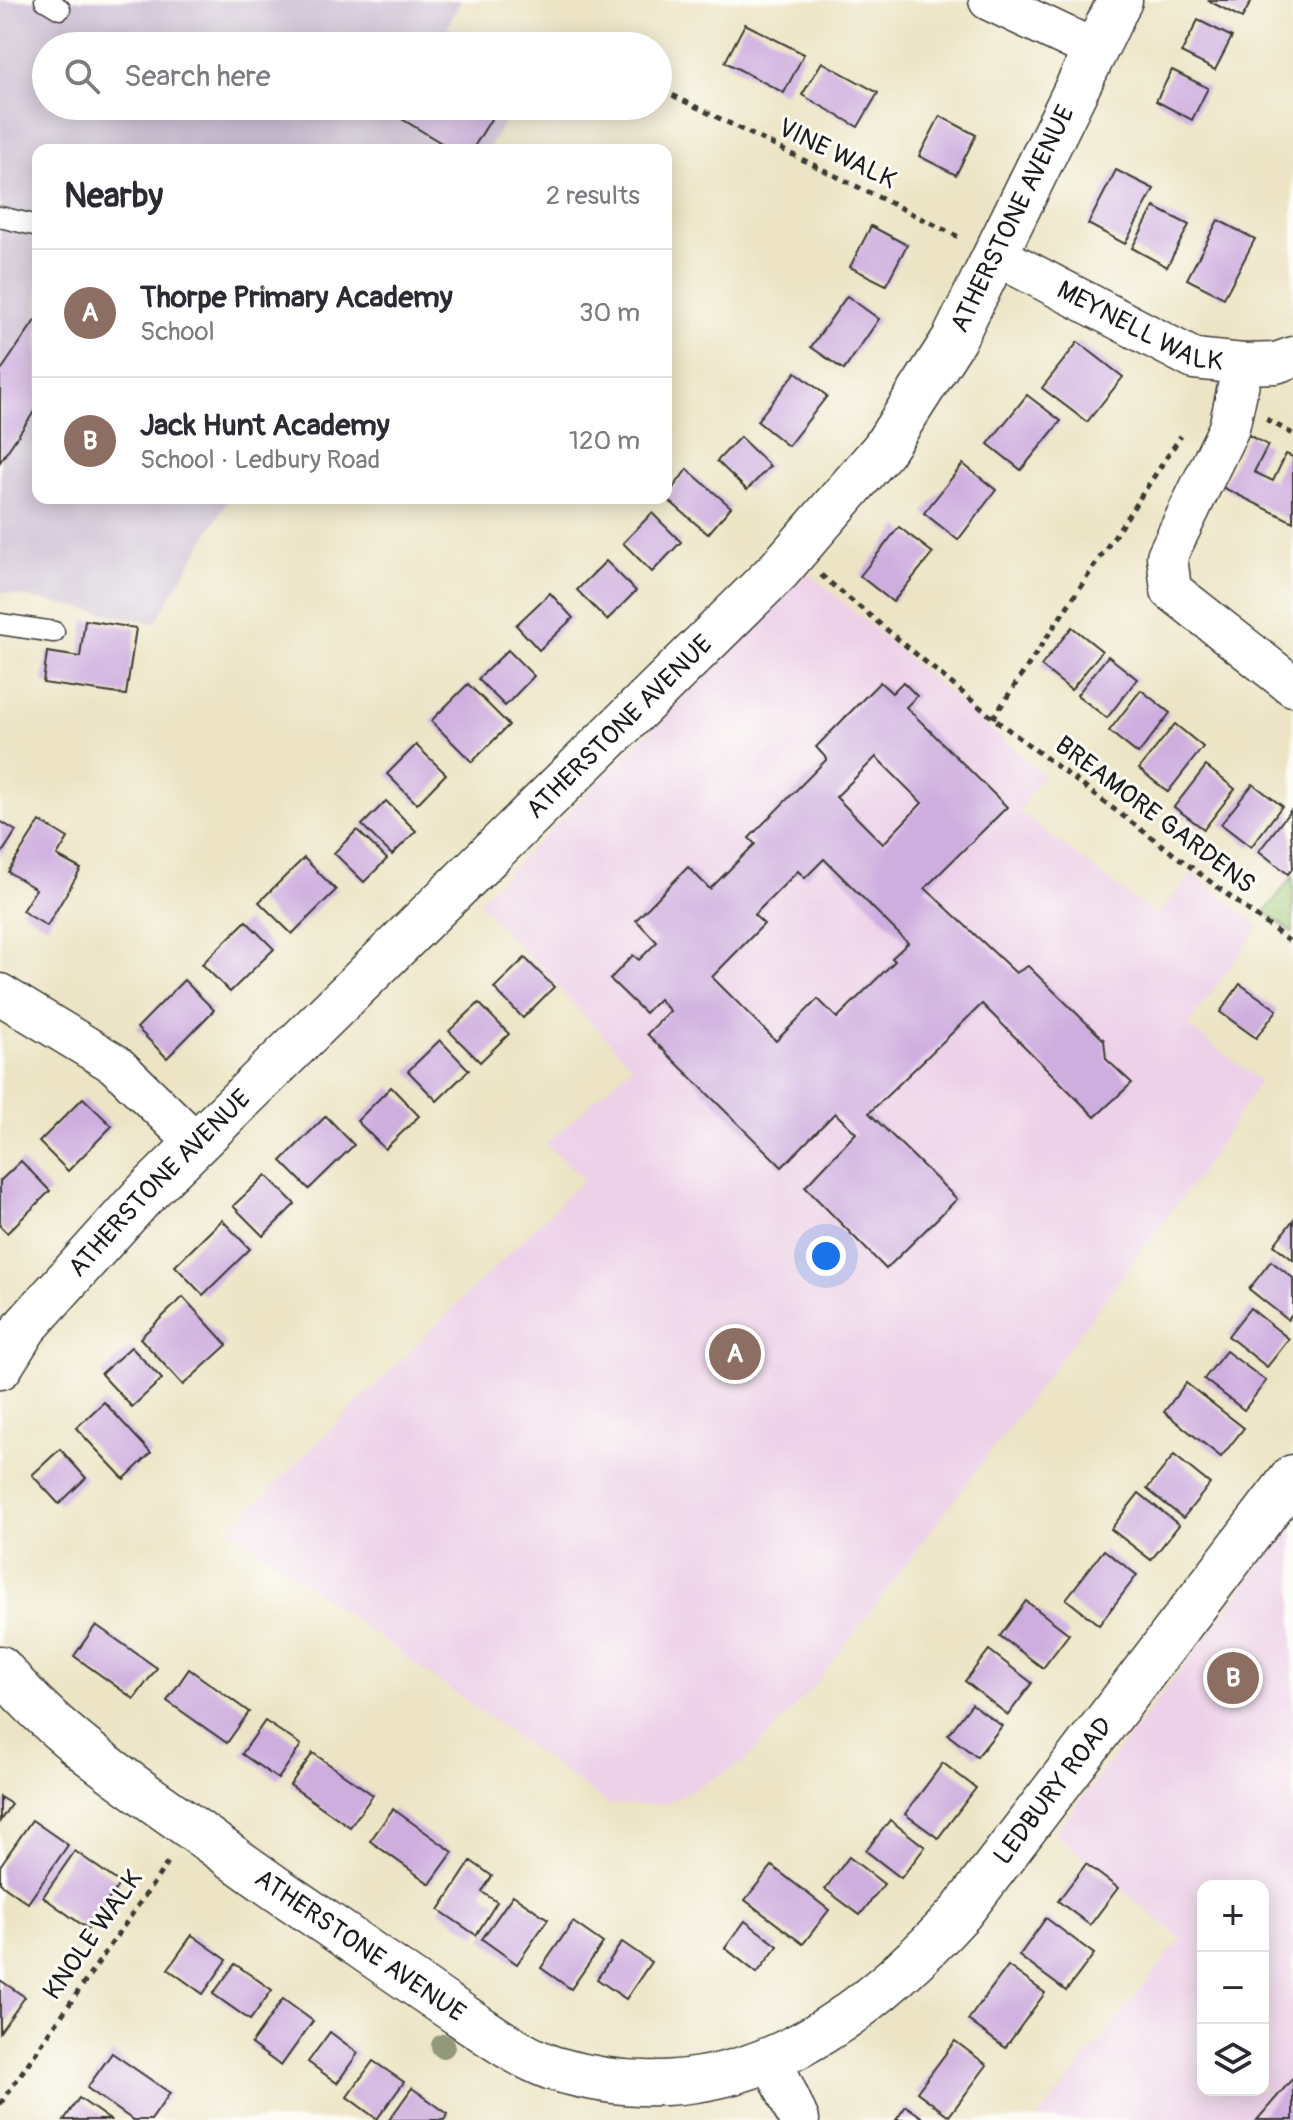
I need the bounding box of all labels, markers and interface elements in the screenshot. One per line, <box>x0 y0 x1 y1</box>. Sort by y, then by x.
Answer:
search box <box>32 32 672 120</box>
icon: search <box>60 54 104 98</box>
text: Search here <box>124 58 271 95</box>
street label: ATHERSTONE AVENUE <box>944 100 1082 338</box>
street label: VINE WALK <box>773 112 902 196</box>
text: Nearby <box>64 175 163 218</box>
text: 2 results <box>546 180 640 212</box>
street label: MEYNELL WALK <box>1051 274 1225 378</box>
text: Thorpe Primary Academy <box>140 279 453 316</box>
text: A <box>82 297 98 329</box>
text: 30 m <box>579 297 640 329</box>
text: School <box>140 316 215 348</box>
text: Jack Hunt Academy <box>140 407 390 444</box>
text: B <box>83 425 97 457</box>
text: 120 m <box>569 425 640 457</box>
text: School · Ledbury Road <box>140 444 380 476</box>
street label: ATHERSTONE AVENUE <box>520 628 719 826</box>
street label: BREAMORE GARDENS <box>1049 729 1261 901</box>
street label: ATHERSTONE AVENUE <box>62 1083 257 1284</box>
your location <box>806 1236 846 1276</box>
pin: A <box>709 1324 761 1384</box>
pin: B <box>1207 1648 1259 1708</box>
street label: LEDBURY ROAD <box>987 1711 1120 1871</box>
street label: ATHERSTONE AVENUE <box>248 1862 471 2029</box>
street label: KNOLE WALK <box>36 1864 150 2006</box>
map controls <box>1197 1880 1269 2096</box>
button: + <box>1197 1880 1269 1952</box>
button: − <box>1197 1952 1269 2024</box>
button: layers <box>1197 2024 1269 2096</box>

